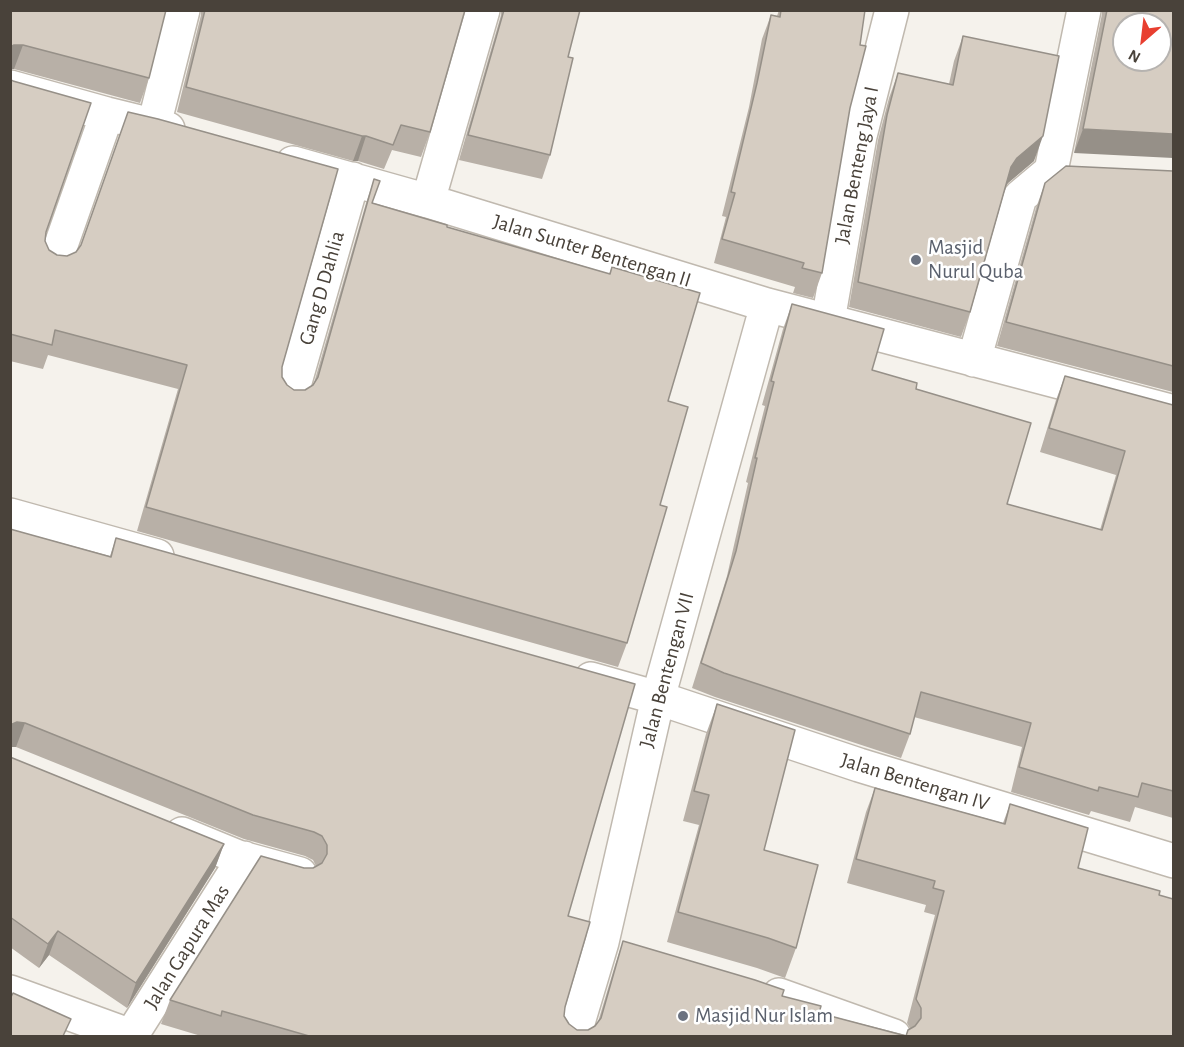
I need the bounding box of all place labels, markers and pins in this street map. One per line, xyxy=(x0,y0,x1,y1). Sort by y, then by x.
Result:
place label: Masjid Nurul Quba xyxy=(928,235,1023,285)
marker: Masjid Nurul Quba xyxy=(909,253,923,267)
place label: Masjid Nur Islam xyxy=(695,1003,833,1029)
marker: Masjid Nur Islam xyxy=(676,1009,690,1023)

